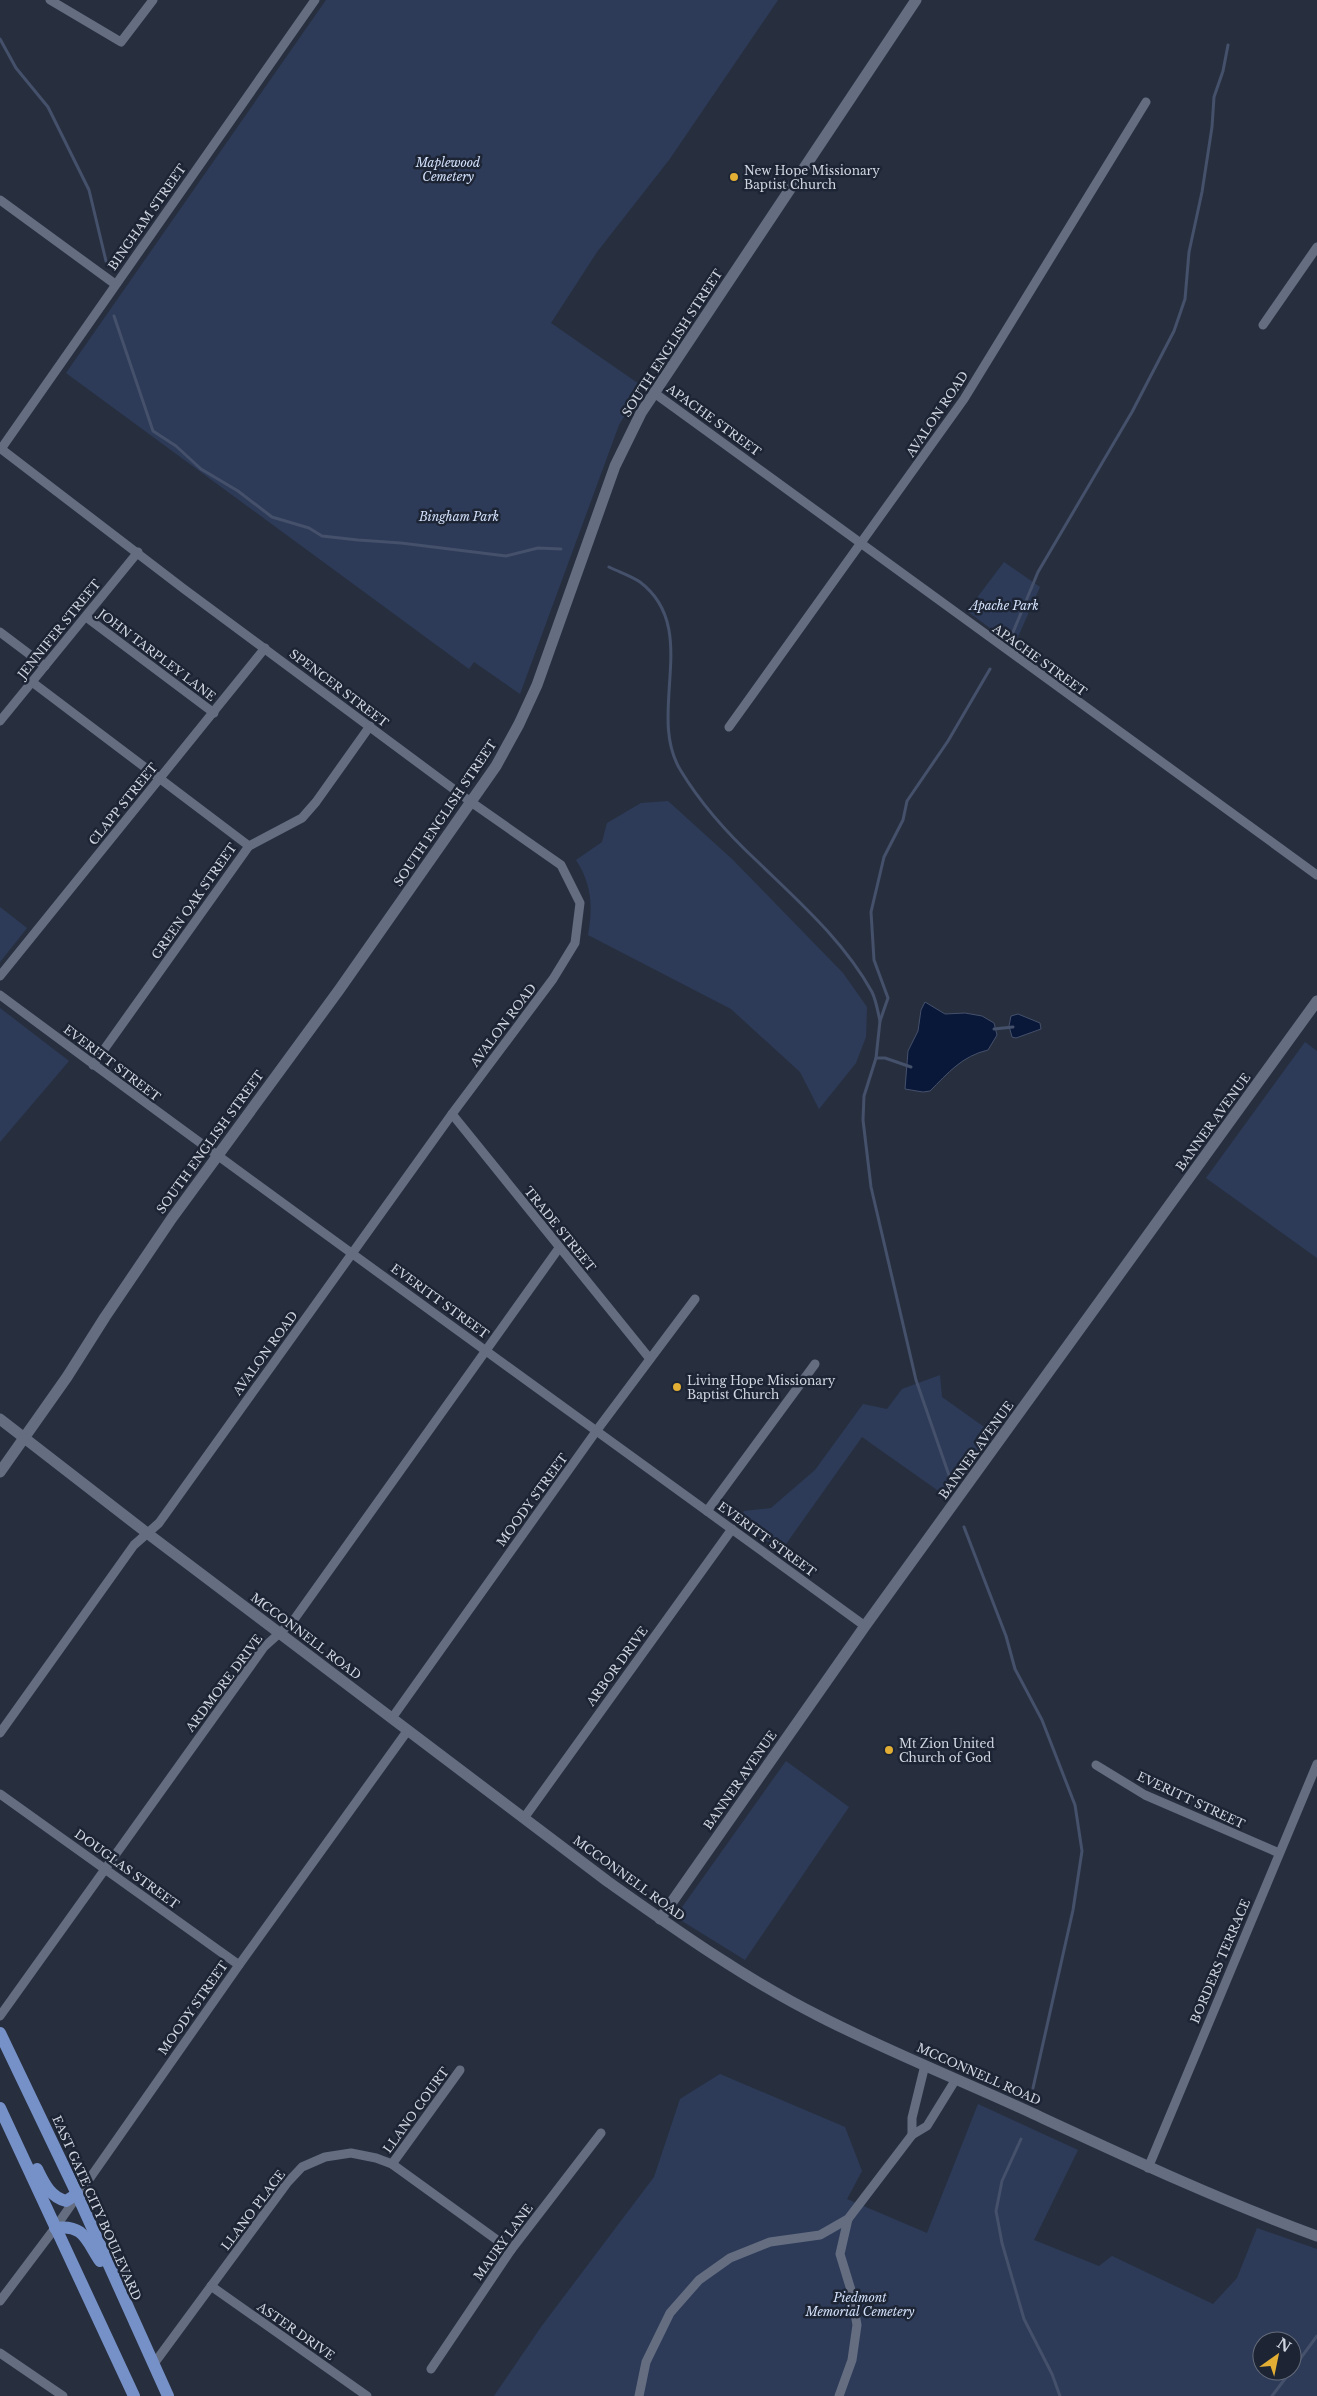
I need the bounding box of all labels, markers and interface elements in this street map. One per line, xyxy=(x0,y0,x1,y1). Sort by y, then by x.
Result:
park label: Maplewood Cemetery xyxy=(415,155,481,184)
street label: BINGHAM STREET xyxy=(105,161,189,273)
place label: New Hope Missionary Baptist Church xyxy=(744,163,880,192)
marker: New Hope Missionary Baptist Church xyxy=(728,171,740,183)
street label: SOUTH ENGLISH STREET xyxy=(619,266,726,420)
street label: AVALON ROAD xyxy=(902,368,971,461)
street label: APACHE STREET xyxy=(663,380,764,459)
park label: Bingham Park xyxy=(418,509,499,524)
street label: JENNIFER STREET xyxy=(13,576,104,683)
park label: Apache Park xyxy=(967,598,1039,613)
street label: JOHN TARPLEY LANE xyxy=(94,605,219,704)
street label: APACHE STREET xyxy=(989,620,1090,699)
street label: SPENCER STREET xyxy=(287,646,392,730)
street label: SOUTH ENGLISH STREET xyxy=(390,737,500,889)
street label: CLAPP STREET xyxy=(85,760,161,848)
street label: GREEN OAK STREET xyxy=(148,840,240,962)
street label: AVALON ROAD xyxy=(466,980,539,1070)
street label: EVERITT STREET xyxy=(61,1022,164,1105)
street label: SOUTH ENGLISH STREET xyxy=(153,1067,267,1216)
street label: BANNER AVENUE xyxy=(1173,1070,1254,1174)
street label: TRADE STREET xyxy=(521,1184,599,1275)
street label: EVERITT STREET xyxy=(388,1260,492,1342)
street label: AVALON ROAD xyxy=(229,1308,301,1399)
place label: Living Hope Missionary Baptist Church xyxy=(687,1373,836,1402)
marker: Living Hope Missionary Baptist Church xyxy=(671,1381,683,1393)
street label: BANNER AVENUE xyxy=(936,1398,1017,1502)
street label: MOODY STREET xyxy=(493,1450,571,1549)
street label: EVERITT STREET xyxy=(715,1498,819,1580)
street label: MCCONNELL ROAD xyxy=(248,1590,364,1682)
street label: ARBOR DRIVE xyxy=(583,1623,651,1710)
street label: ARDMORE DRIVE xyxy=(182,1631,266,1735)
street label: BANNER AVENUE xyxy=(700,1728,780,1832)
place label: Mt Zion United Church of God xyxy=(899,1736,995,1765)
marker: Mt Zion United Church of God xyxy=(883,1744,895,1756)
street label: EVERITT STREET xyxy=(1135,1768,1248,1832)
street label: DOUGLAS STREET xyxy=(72,1826,182,1912)
street label: MCCONNELL ROAD xyxy=(570,1832,688,1924)
street label: BORDERS TERRACE xyxy=(1187,1896,1253,2026)
street label: MOODY STREET xyxy=(155,1958,231,2058)
street label: MCCONNELL ROAD xyxy=(915,2040,1043,2108)
street label: LLANO COURT xyxy=(380,2064,452,2156)
street label: EAST GATE CITY BOULEVARD xyxy=(49,2113,145,2303)
street label: LLANO PLACE xyxy=(218,2167,288,2253)
street label: MAURY LANE xyxy=(470,2201,536,2283)
park label: Piedmont Memorial Cemetery xyxy=(805,2290,915,2319)
street label: ASTER DRIVE xyxy=(254,2298,338,2363)
north arrow xyxy=(1252,2331,1302,2381)
text: N xyxy=(1274,2334,1295,2356)

